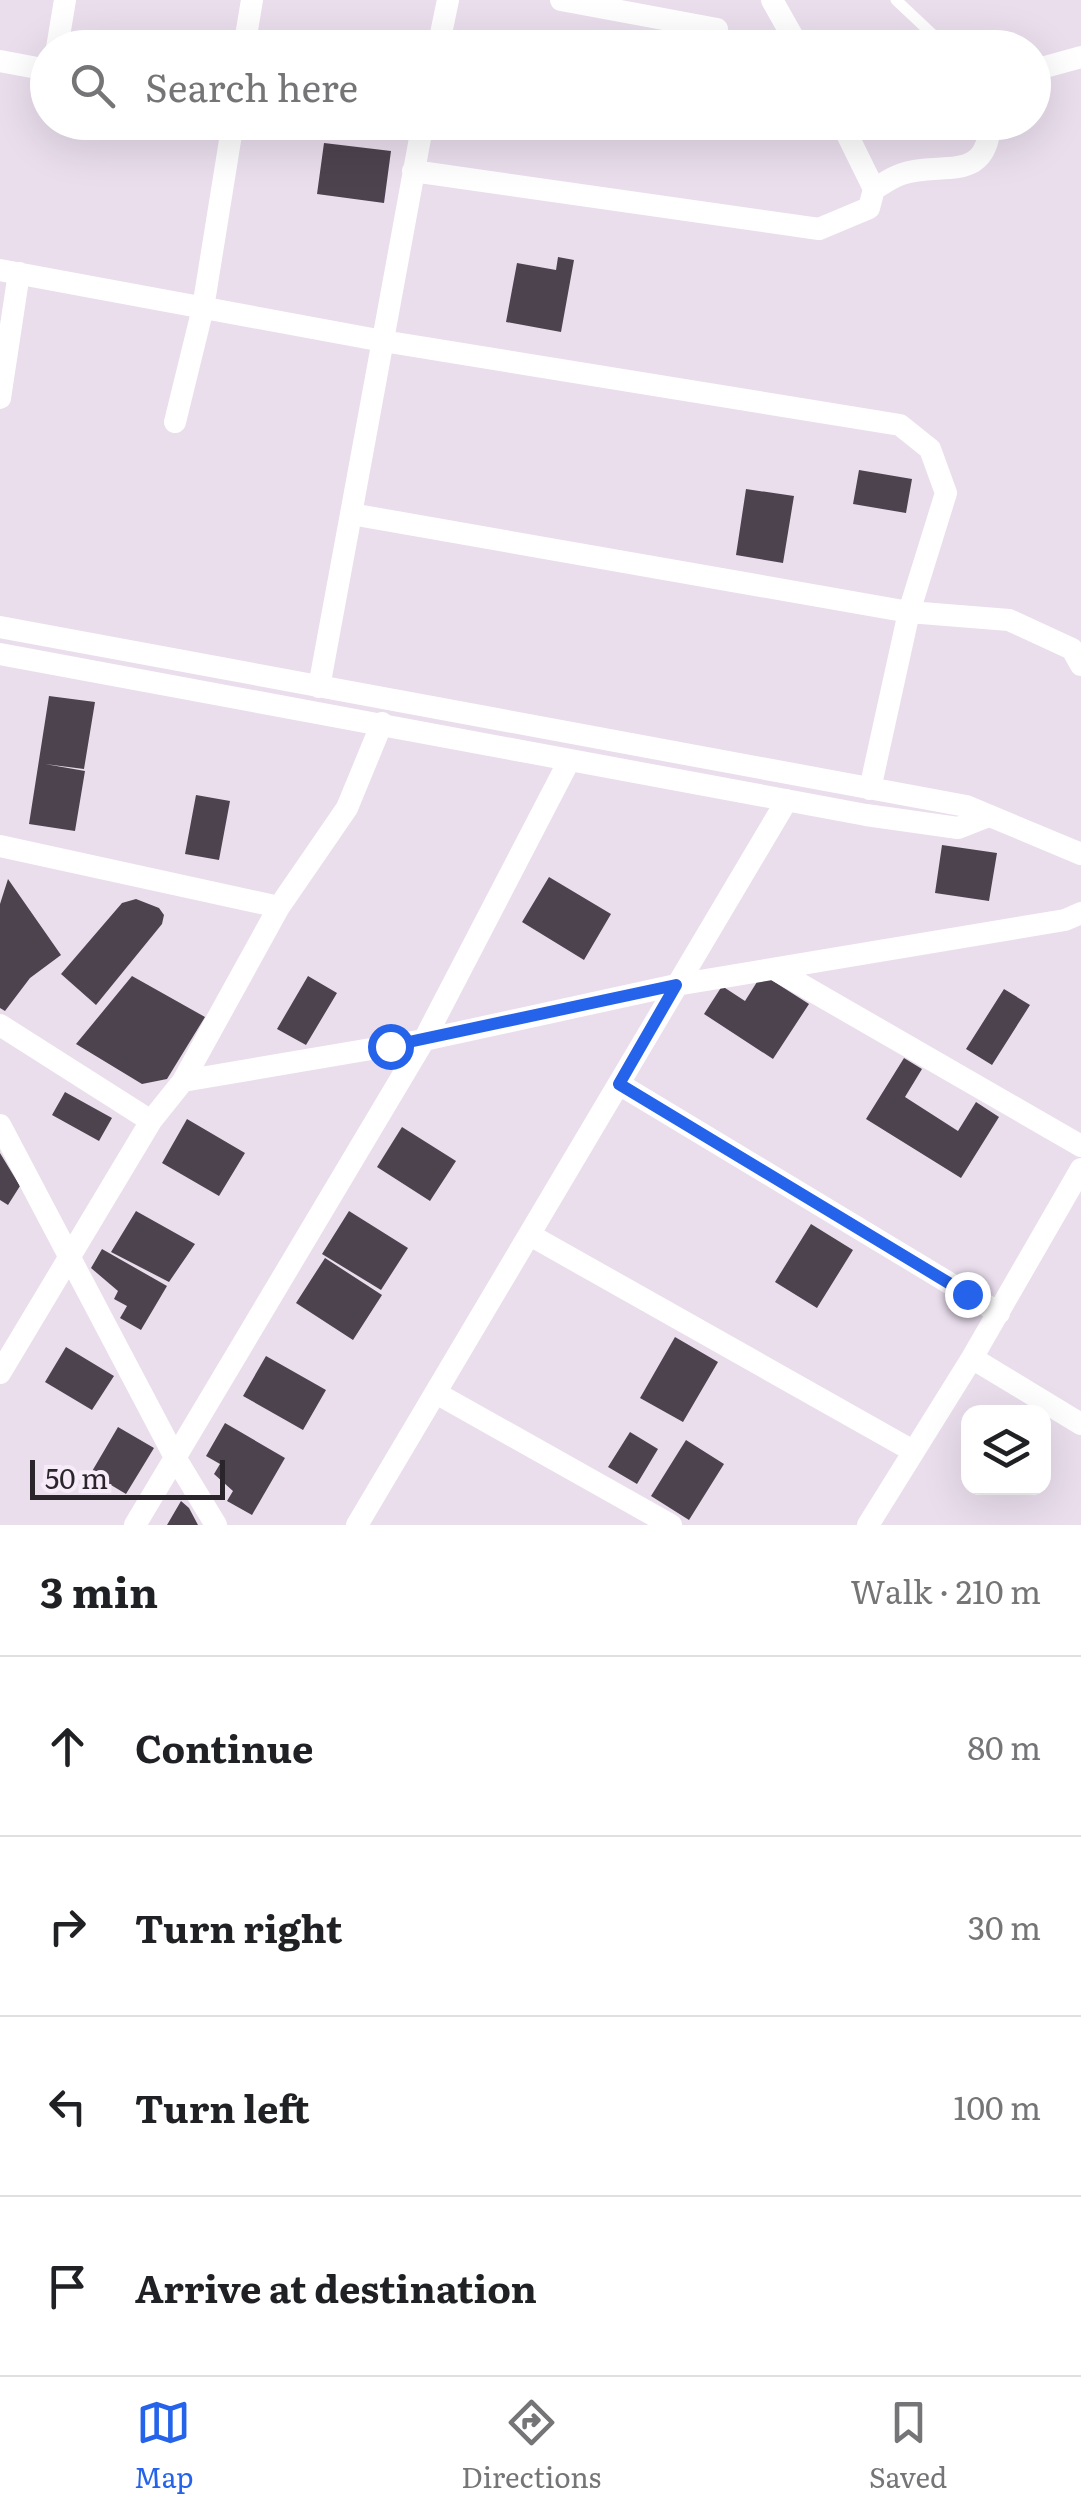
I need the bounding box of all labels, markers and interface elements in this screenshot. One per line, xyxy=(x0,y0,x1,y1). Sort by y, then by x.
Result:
search box xyxy=(30,30,1051,140)
text: Search here xyxy=(145,57,358,114)
icon: search xyxy=(65,58,120,113)
route start xyxy=(368,1024,414,1070)
route end xyxy=(945,1272,991,1318)
map controls xyxy=(961,1405,1051,1495)
button: layers xyxy=(961,1405,1051,1495)
scale bar xyxy=(30,1455,225,1500)
text: 50 m xyxy=(45,1456,108,1498)
text: 3 min xyxy=(40,1559,158,1621)
text: Walk · 210 m xyxy=(850,1566,1041,1614)
text: Continue xyxy=(135,1718,313,1775)
icon: ahead xyxy=(40,1719,95,1774)
text: 80 m xyxy=(967,1722,1041,1770)
text: Turn right xyxy=(135,1898,342,1955)
icon: right xyxy=(40,1899,95,1954)
text: 30 m xyxy=(968,1902,1041,1950)
text: Turn left xyxy=(135,2078,310,2135)
icon: left xyxy=(40,2079,95,2134)
text: 100 m xyxy=(954,2082,1041,2130)
text: Arrive at destination xyxy=(135,2258,537,2315)
icon: arrive xyxy=(40,2259,95,2314)
tab: Map xyxy=(134,2395,194,2497)
tab: Directions xyxy=(461,2395,601,2497)
tab: Saved xyxy=(869,2395,947,2497)

